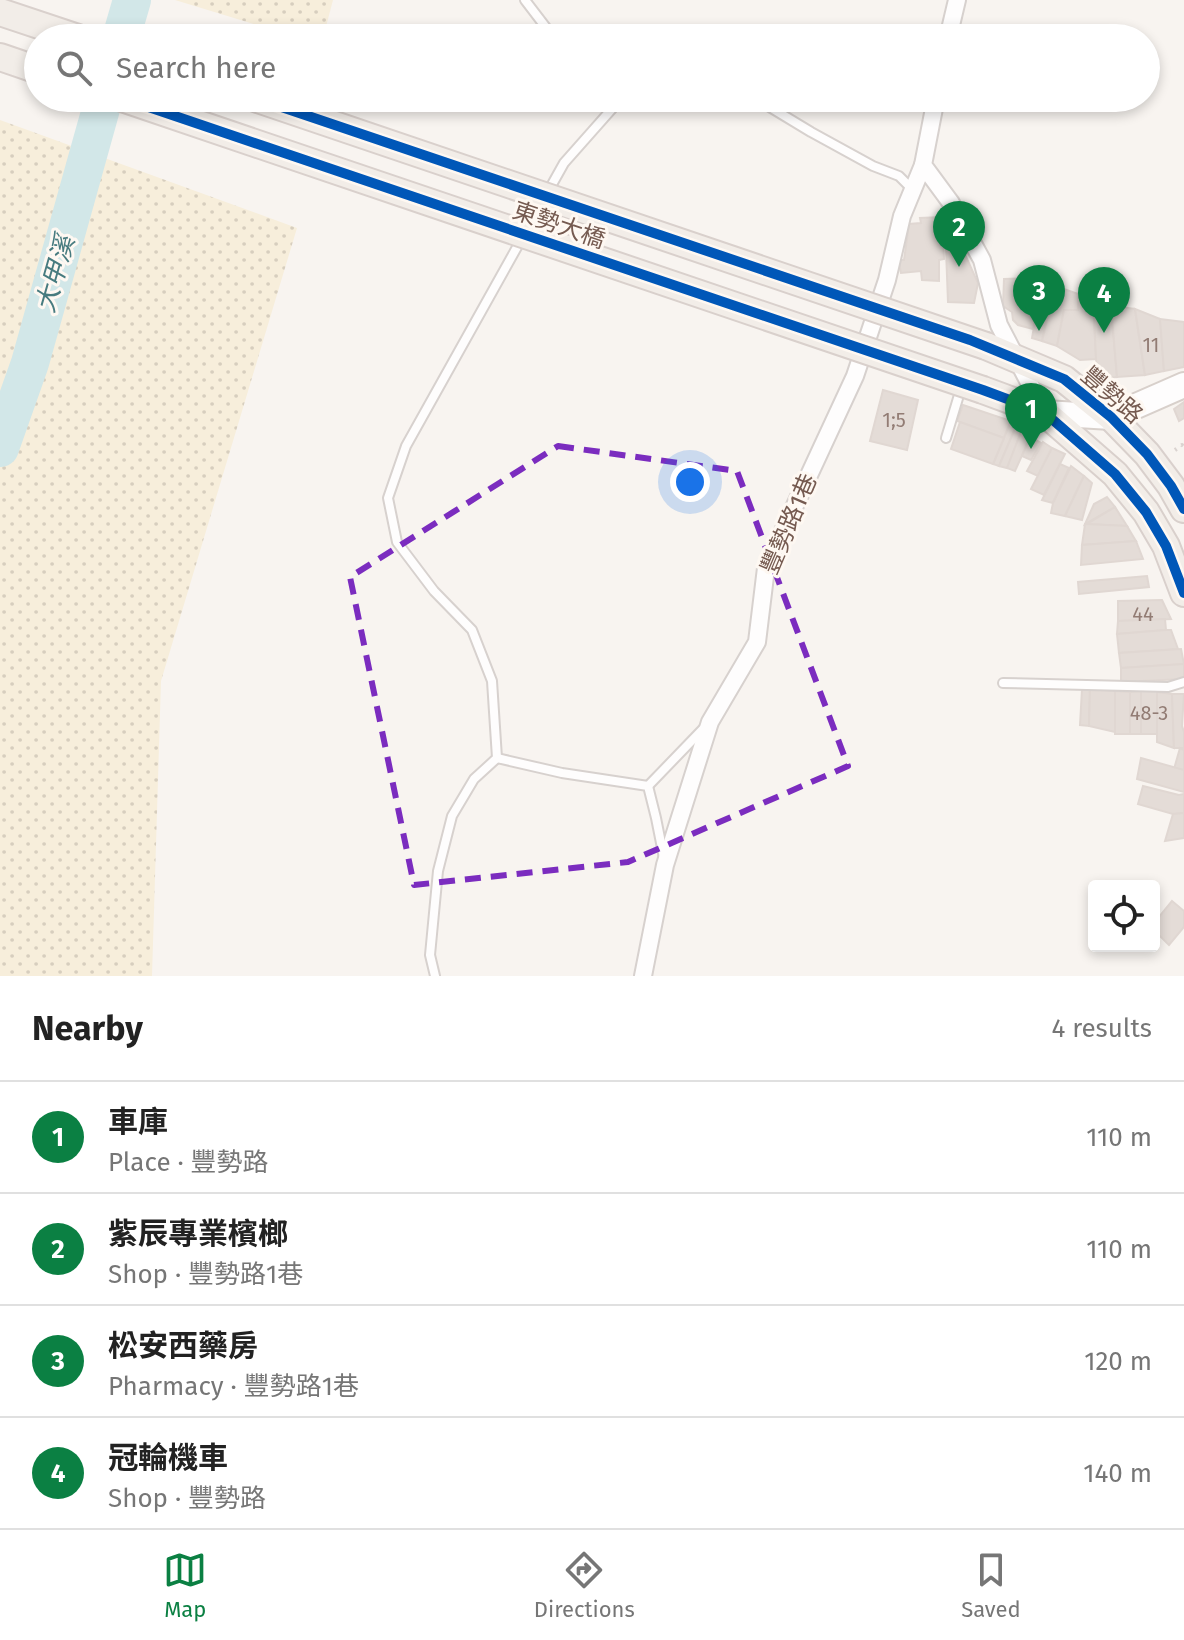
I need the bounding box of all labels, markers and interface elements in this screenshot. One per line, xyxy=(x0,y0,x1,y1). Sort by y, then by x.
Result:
search box xyxy=(24,24,1160,112)
icon: search xyxy=(52,46,96,90)
text: Search here xyxy=(116,50,276,86)
street label: 東勢大橋 xyxy=(509,196,609,254)
pin: 2 xyxy=(933,201,985,267)
water label: 大甲溪 xyxy=(30,229,82,316)
pin: 3 xyxy=(1013,265,1065,331)
pin: 4 xyxy=(1078,267,1130,333)
house number: 11 xyxy=(1142,333,1160,357)
street label: 豐勢路 xyxy=(1076,361,1148,429)
pin: 1 xyxy=(1005,383,1057,449)
house number: 1;5 xyxy=(882,408,906,432)
your location xyxy=(670,462,710,502)
street label: 豐勢路1巷 xyxy=(755,470,823,578)
house number: 44 xyxy=(1132,602,1154,626)
house number: 48-3 xyxy=(1130,701,1168,725)
map controls xyxy=(1088,880,1160,952)
button: locate xyxy=(1088,880,1160,952)
text: Nearby xyxy=(32,1008,143,1049)
text: 4 results xyxy=(1051,1013,1152,1044)
text: 車庫 xyxy=(108,1104,168,1140)
text: 1 xyxy=(52,1122,64,1153)
text: 110 m xyxy=(1086,1122,1152,1153)
text: Place · 豐勢路 xyxy=(108,1147,269,1178)
text: 紫辰專業檳榔 xyxy=(108,1216,288,1252)
text: 2 xyxy=(51,1234,65,1265)
text: 110 m xyxy=(1086,1234,1152,1265)
text: Shop · 豐勢路1巷 xyxy=(108,1259,303,1290)
text: 松安西藥房 xyxy=(108,1328,258,1364)
text: 3 xyxy=(51,1346,65,1377)
text: 120 m xyxy=(1084,1346,1152,1377)
text: Pharmacy · 豐勢路1巷 xyxy=(108,1371,359,1402)
text: 冠輪機車 xyxy=(108,1440,228,1476)
text: 4 xyxy=(51,1458,65,1489)
text: 140 m xyxy=(1083,1458,1152,1489)
text: Shop · 豐勢路 xyxy=(108,1483,266,1514)
tab: Map xyxy=(163,1548,207,1623)
tab: Directions xyxy=(534,1548,635,1623)
tab: Saved xyxy=(961,1548,1021,1623)

